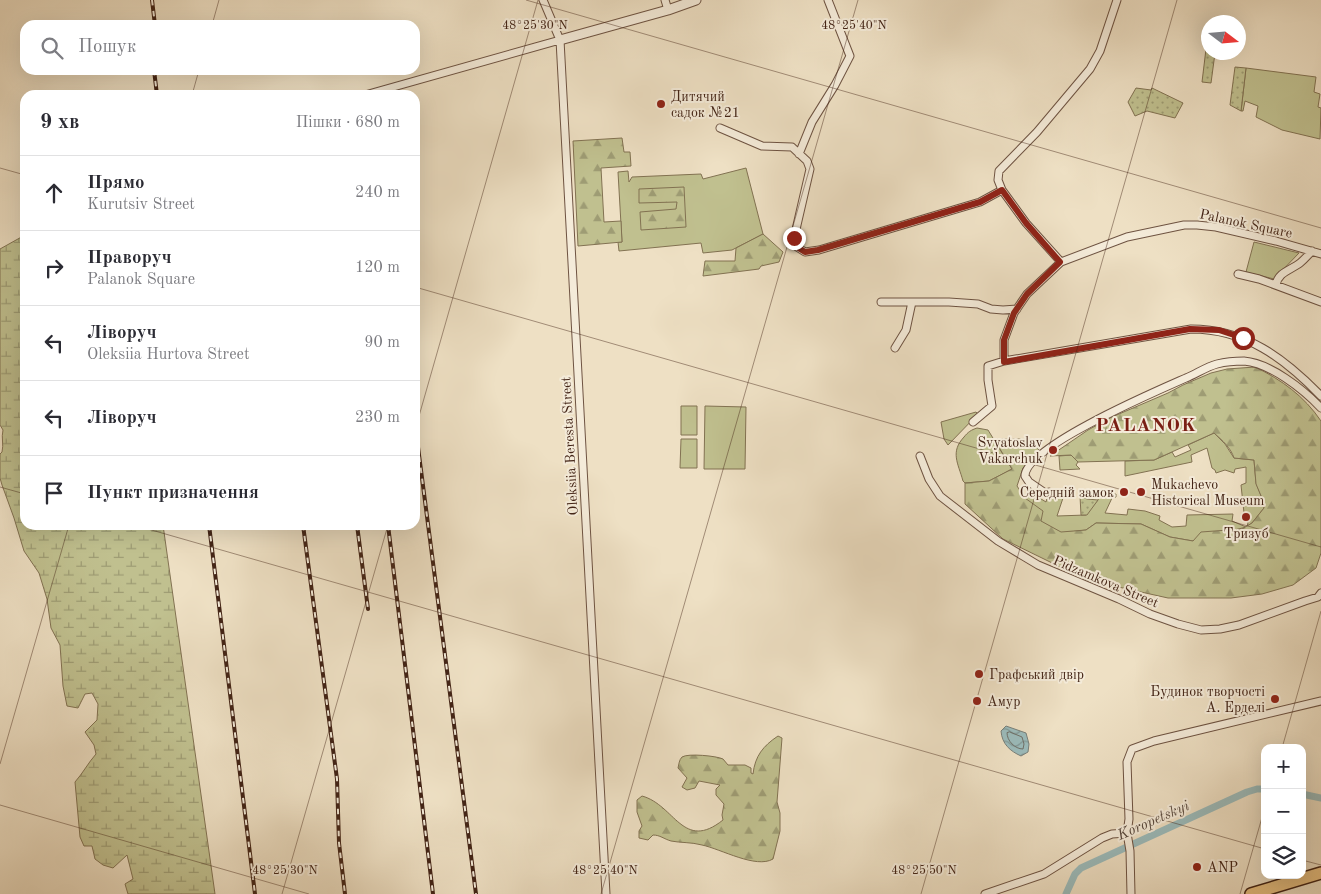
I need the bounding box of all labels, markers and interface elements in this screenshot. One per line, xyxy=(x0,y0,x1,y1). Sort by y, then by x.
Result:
north arrow xyxy=(1201,15,1246,60)
text: 48°25'30"N xyxy=(502,19,568,32)
text: 48°25'40"N xyxy=(821,19,887,32)
search box xyxy=(20,20,420,75)
icon: search xyxy=(38,34,66,62)
text: Пошук xyxy=(78,38,136,57)
place label: Дитячий садок №21 xyxy=(671,90,740,120)
marker: Дитячий садок №21 xyxy=(655,98,667,110)
text: 9 хв xyxy=(40,112,79,133)
text: Пішки · 680 m xyxy=(296,115,400,131)
text: Прямо xyxy=(87,174,145,193)
icon: ahead xyxy=(40,179,68,207)
text: 240 m xyxy=(355,185,400,201)
text: Kurutsiv Street xyxy=(87,197,195,213)
street label: Palanok Square xyxy=(1198,207,1293,241)
route end xyxy=(783,227,806,250)
text: Праворуч xyxy=(87,249,172,268)
icon: right xyxy=(40,254,68,282)
text: 120 m xyxy=(355,260,400,276)
text: Palanok Square xyxy=(87,272,195,288)
text: Ліворуч xyxy=(87,324,157,343)
route start xyxy=(1232,327,1255,350)
icon: left xyxy=(40,329,68,357)
text: 90 m xyxy=(364,335,400,351)
text: Oleksiia Hurtova Street xyxy=(87,347,250,363)
street label: Oleksiia Beresta Street xyxy=(559,376,581,516)
icon: left xyxy=(40,404,68,432)
text: Ліворуч xyxy=(87,409,157,428)
text: 230 m xyxy=(355,410,400,426)
district label: PALANOK xyxy=(1095,417,1197,436)
place label: Svyatoslav Vakarchuk xyxy=(977,436,1044,466)
marker: Svyatoslav Vakarchuk xyxy=(1047,444,1059,456)
place label: Mukachevo Historical Museum xyxy=(1151,478,1264,508)
icon: arrive xyxy=(40,479,68,507)
text: Пункт призначення xyxy=(87,484,259,503)
place label: Середній замок xyxy=(1020,486,1114,500)
marker: Середній замок xyxy=(1118,486,1130,498)
marker: Mukachevo Historical Museum xyxy=(1135,486,1147,498)
marker: Тризуб xyxy=(1240,511,1252,523)
place label: Тризуб xyxy=(1223,527,1269,541)
street label: Pidzamkova Street xyxy=(1051,553,1161,611)
marker: Графський двір xyxy=(973,668,985,680)
place label: Графський двір xyxy=(989,668,1084,683)
place label: Будинок творчості А. Ерделі xyxy=(1150,685,1265,715)
marker: Будинок творчості А. Ерделі xyxy=(1269,693,1281,705)
marker: Амур xyxy=(971,695,983,707)
place label: Амур xyxy=(987,695,1020,709)
map controls xyxy=(1261,744,1306,879)
button: + xyxy=(1261,744,1306,789)
button: − xyxy=(1261,789,1306,834)
water label: Koropetskyi xyxy=(1114,799,1192,844)
button: layers xyxy=(1261,834,1306,879)
marker: ANP xyxy=(1191,861,1203,873)
place label: ANP xyxy=(1207,861,1238,875)
text: 48°25'30"N xyxy=(252,864,318,877)
text: 48°25'40"N xyxy=(572,864,638,877)
text: 48°25'50"N xyxy=(891,864,957,877)

